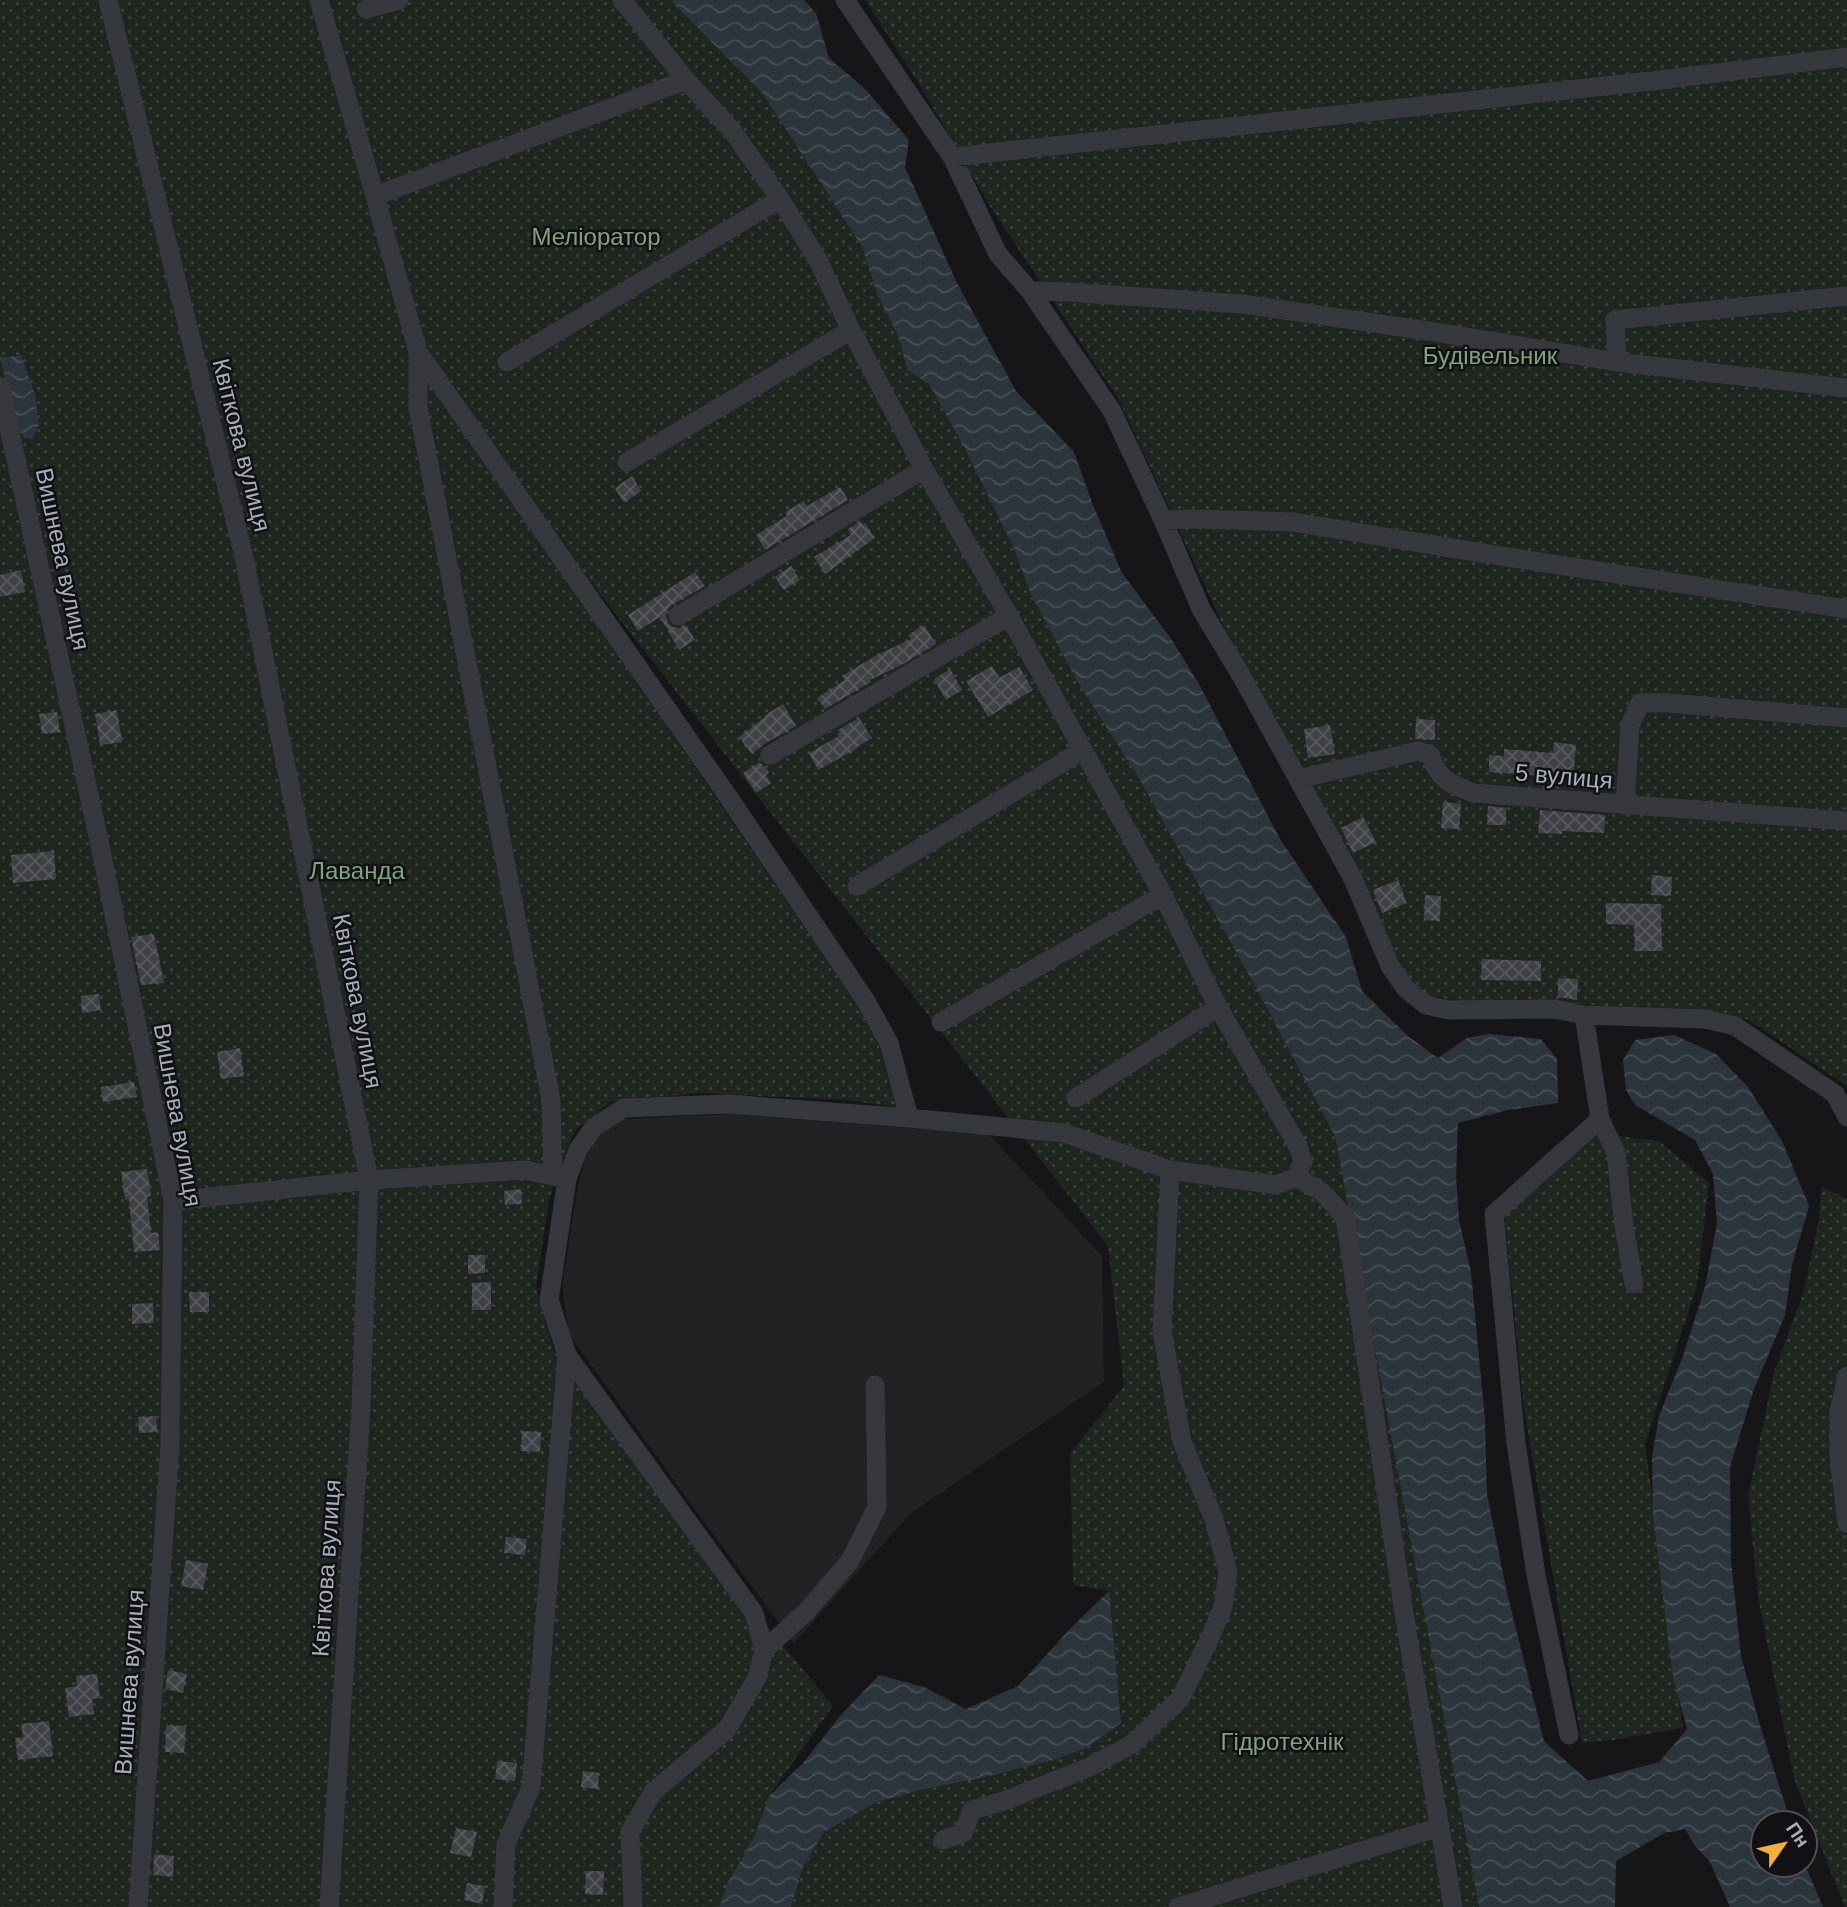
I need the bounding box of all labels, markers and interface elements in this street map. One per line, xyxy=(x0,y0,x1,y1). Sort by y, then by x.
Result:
park label: Меліоратор xyxy=(531,223,661,250)
park label: Будівельник xyxy=(1423,342,1558,369)
street label: Квіткова вулиця xyxy=(207,356,277,534)
street label: Вишнева вулиця xyxy=(30,465,96,653)
street label: 5 вулиця xyxy=(1514,758,1614,794)
park label: Лаванда xyxy=(309,857,405,884)
street label: Квіткова вулиця xyxy=(328,911,388,1091)
street label: Вишнева вулиця xyxy=(149,1021,207,1209)
street label: Квіткова вулиця xyxy=(306,1479,346,1657)
street label: Вишнева вулиця xyxy=(109,1588,149,1776)
park label: Гідротехнік xyxy=(1220,1728,1344,1755)
north arrow xyxy=(1749,1809,1819,1879)
text: Пн xyxy=(1782,1818,1813,1851)

